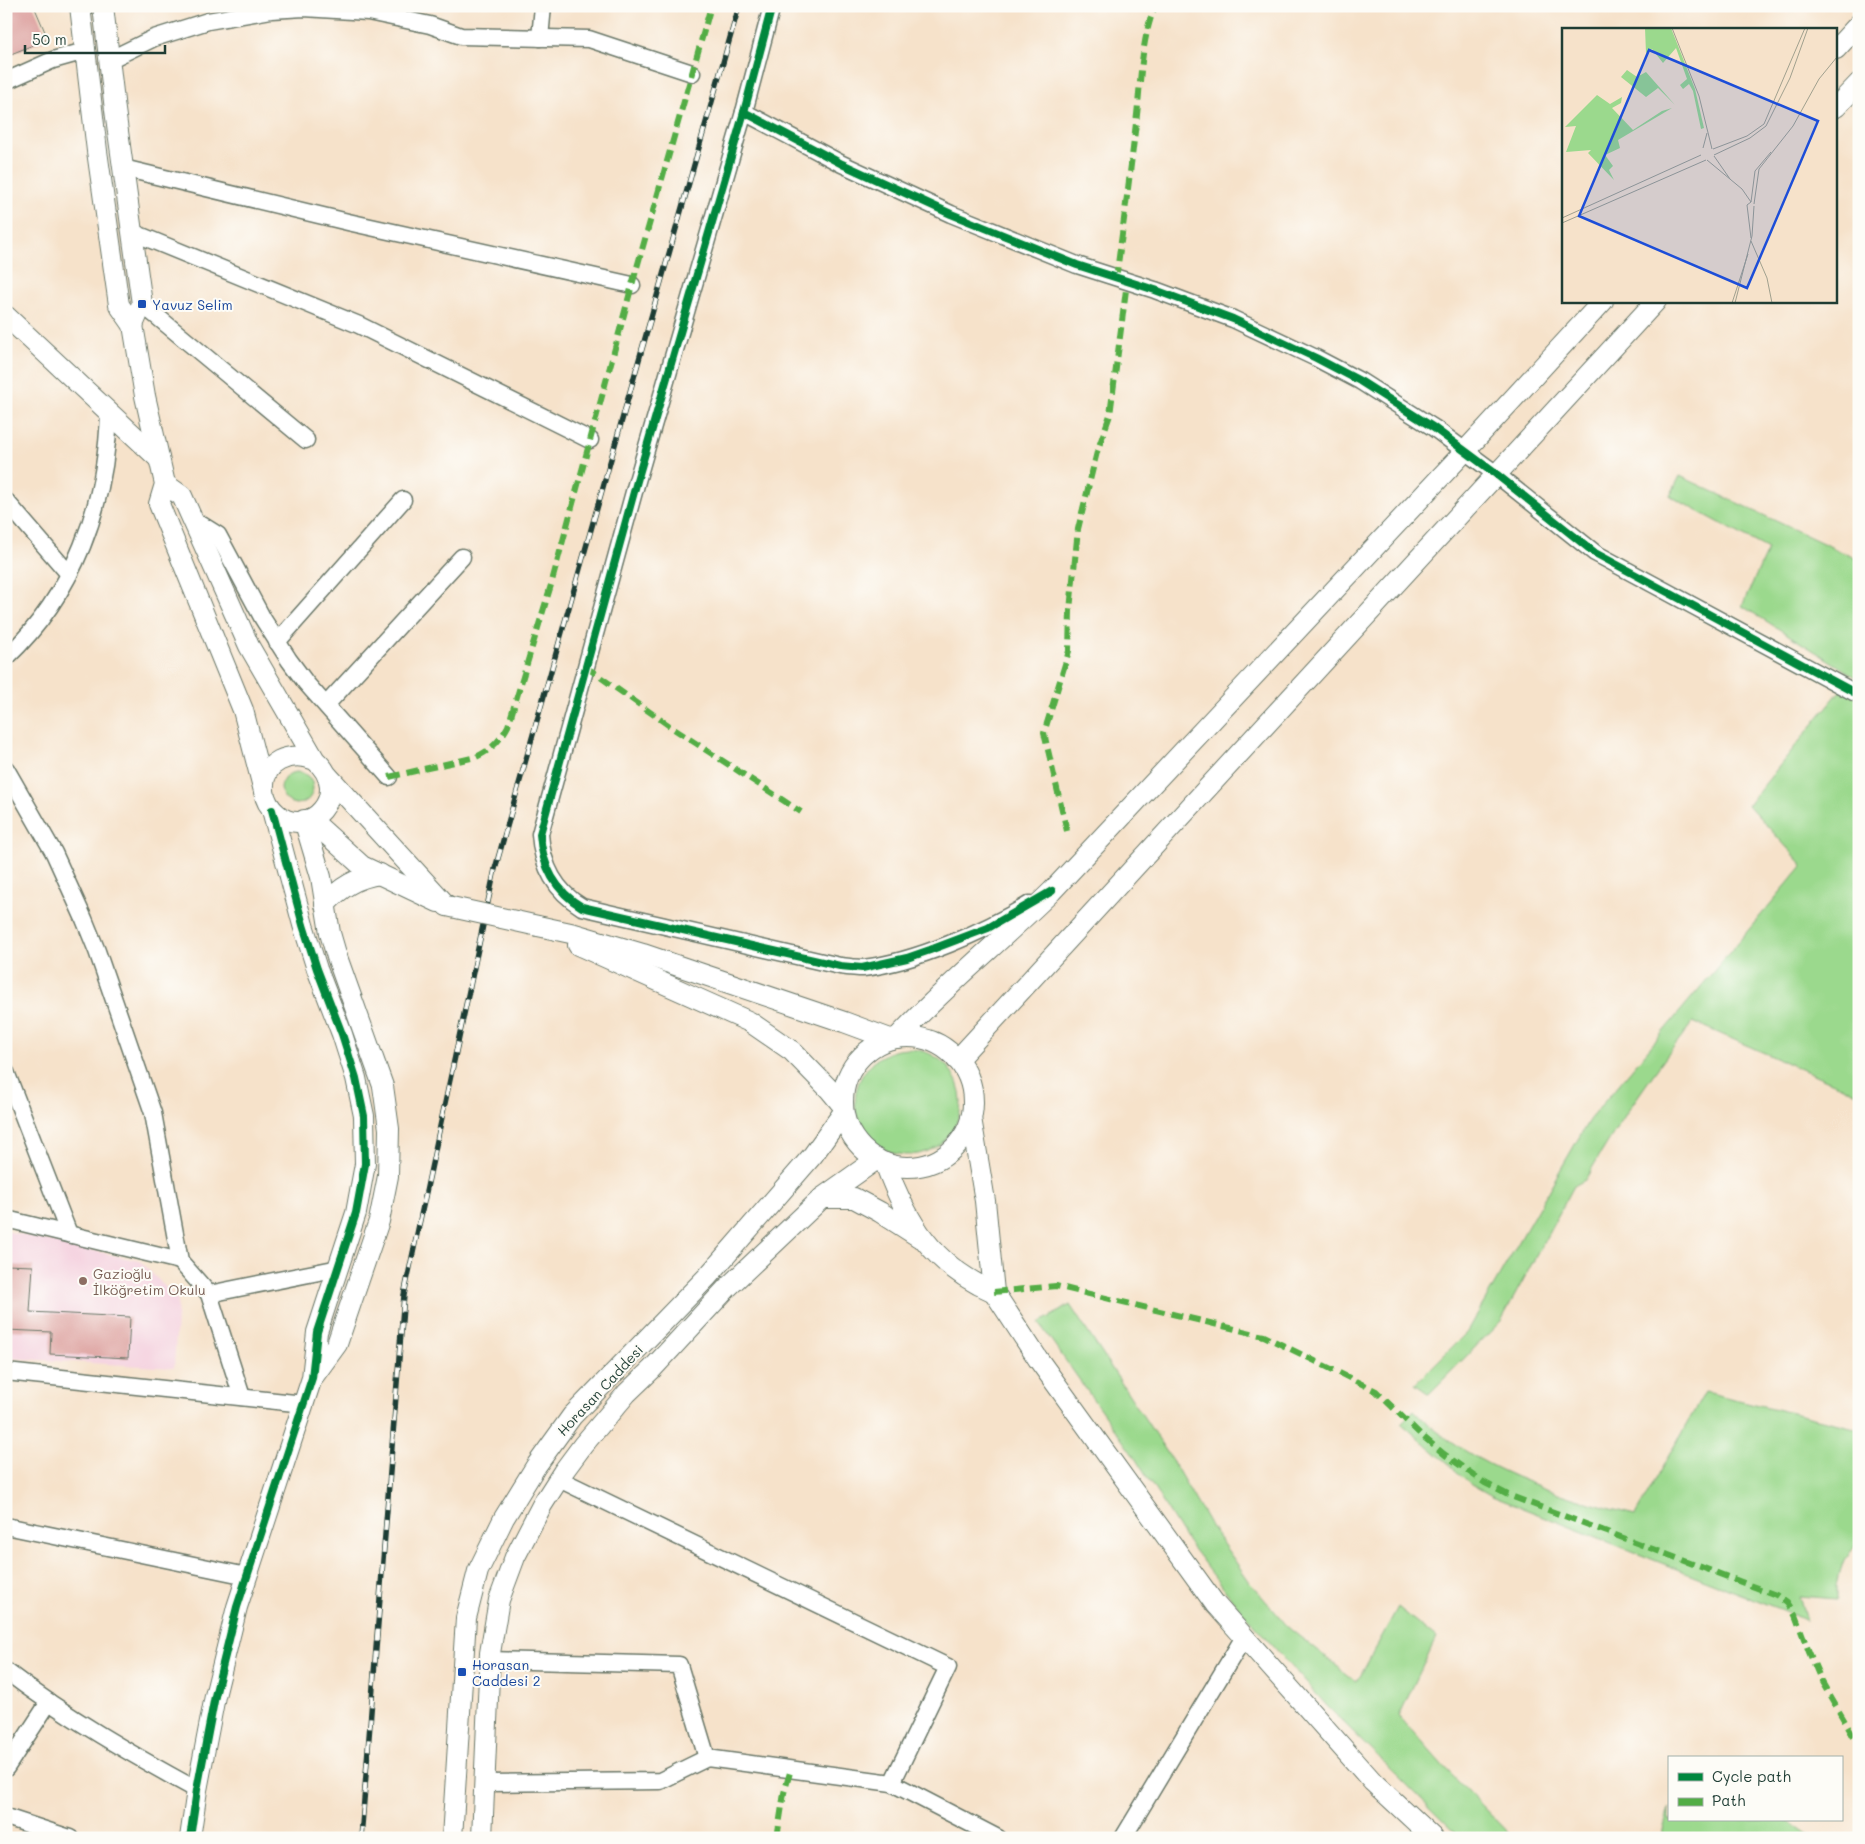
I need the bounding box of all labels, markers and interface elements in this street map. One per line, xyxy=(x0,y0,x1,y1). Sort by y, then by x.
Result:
scale bar xyxy=(25,22,165,54)
inset map xyxy=(1562,28,1838,302)
text: 50 m xyxy=(32,29,67,49)
place label: Yavuz Selim xyxy=(152,295,233,314)
marker: Yavuz Selim xyxy=(136,298,148,310)
place label: Gazioğlu İlköğretim Okulu xyxy=(93,1264,206,1299)
marker: Gazioğlu İlköğretim Okulu xyxy=(77,1275,89,1287)
street label: Horasan Caddesi xyxy=(553,1340,647,1440)
place label: Horasan Caddesi 2 xyxy=(472,1655,541,1690)
marker: Horasan Caddesi 2 xyxy=(456,1666,468,1678)
legend xyxy=(1668,1756,1842,1822)
text: Cycle path xyxy=(1712,1766,1791,1786)
text: Path xyxy=(1712,1790,1746,1810)

